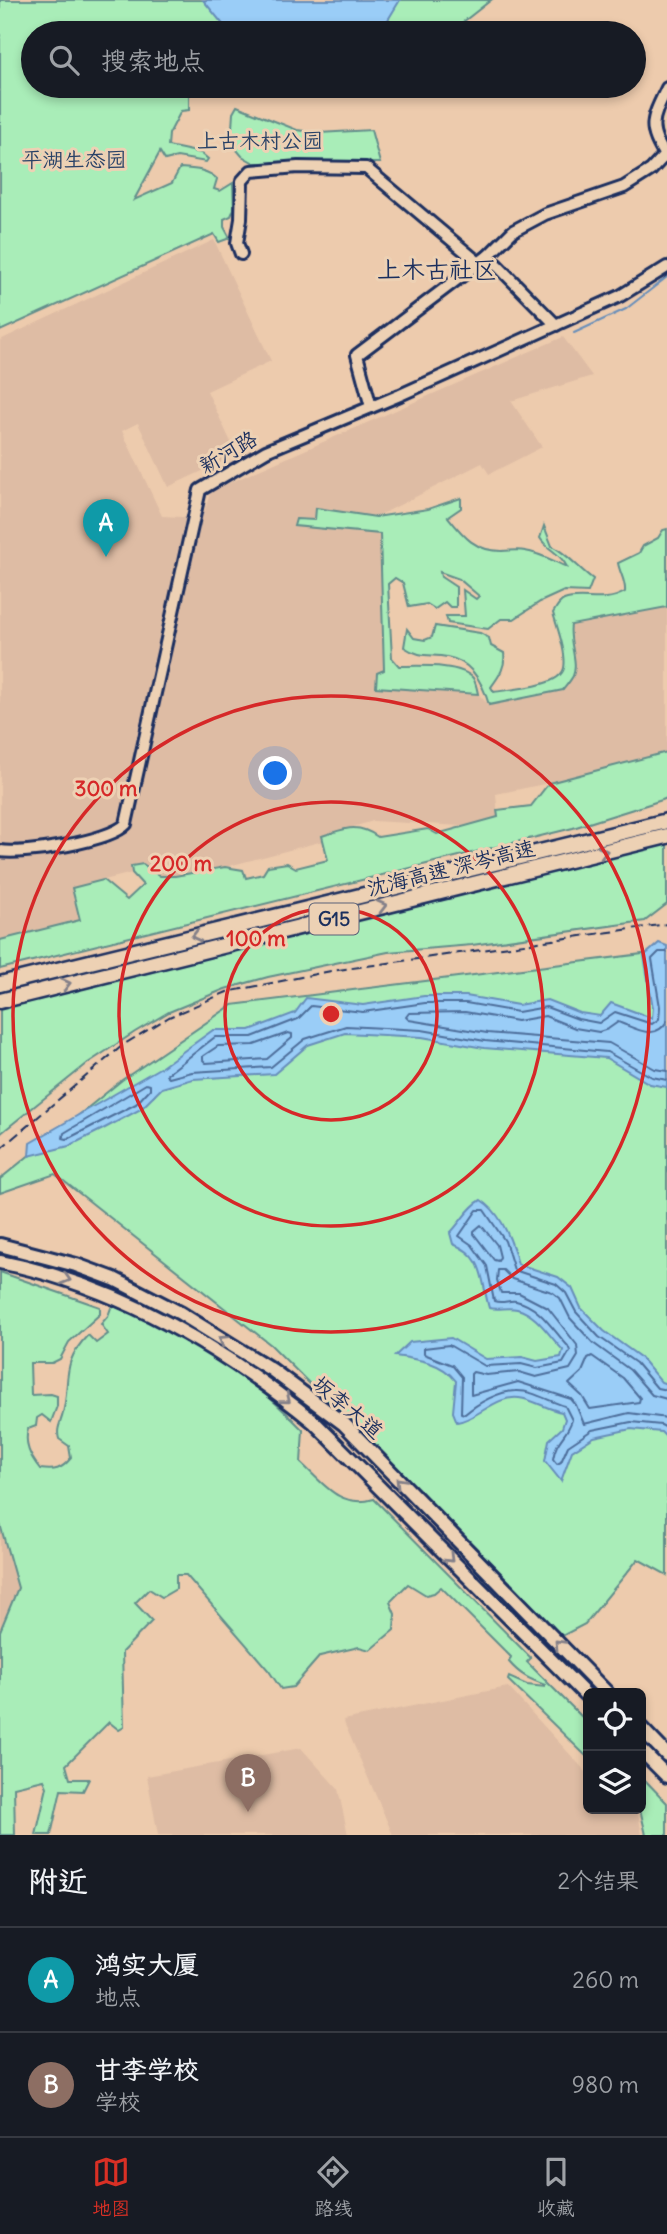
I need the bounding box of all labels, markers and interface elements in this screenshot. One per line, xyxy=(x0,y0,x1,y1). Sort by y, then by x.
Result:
search box xyxy=(21,21,646,98)
icon: search xyxy=(45,41,83,79)
text: 搜索地点 xyxy=(101,44,205,77)
park label: 上古木村公园 xyxy=(197,127,323,154)
park label: 平湖生态园 xyxy=(22,146,127,173)
district label: 上木古社区 xyxy=(377,254,497,284)
street label: 新河路 xyxy=(194,425,262,479)
pin: A xyxy=(83,499,129,557)
your location xyxy=(258,756,292,790)
text: 300 m xyxy=(75,775,138,802)
street label: 沈海高速 深岑高速 xyxy=(364,834,538,902)
one-way arrow xyxy=(597,846,609,860)
text: 200 m xyxy=(150,850,213,877)
one-way arrow xyxy=(376,900,388,915)
road number: G15 xyxy=(310,903,358,934)
text: 100 m xyxy=(226,925,286,952)
one-way arrow xyxy=(190,928,202,942)
one-way arrow xyxy=(60,978,72,993)
centre of rings xyxy=(319,1002,343,1026)
one-way arrow xyxy=(59,1271,72,1285)
one-way arrow xyxy=(218,1336,231,1349)
street label: 坂李大道 xyxy=(307,1370,389,1444)
one-way arrow xyxy=(279,1391,291,1404)
one-way arrow xyxy=(396,1477,409,1490)
one-way arrow xyxy=(441,1549,454,1562)
one-way arrow xyxy=(555,1640,568,1653)
map controls xyxy=(583,1688,646,1814)
button: locate xyxy=(583,1688,646,1751)
button: layers xyxy=(583,1751,646,1814)
pin: B xyxy=(225,1754,271,1812)
text: 附近 xyxy=(28,1862,88,1900)
text: 2个结果 xyxy=(557,1866,639,1895)
text: 鸿实大厦 xyxy=(95,1948,199,1981)
text: A xyxy=(44,1965,58,1994)
text: 260 m xyxy=(572,1965,639,1994)
text: 地点 xyxy=(95,1982,141,2011)
text: 甘李学校 xyxy=(95,2053,199,2086)
text: B xyxy=(43,2070,59,2099)
text: 980 m xyxy=(572,2070,639,2099)
text: 学校 xyxy=(95,2087,141,2116)
tab: 地图 xyxy=(92,2153,130,2220)
tab: 路线 xyxy=(314,2153,353,2220)
tab: 收藏 xyxy=(537,2153,575,2220)

